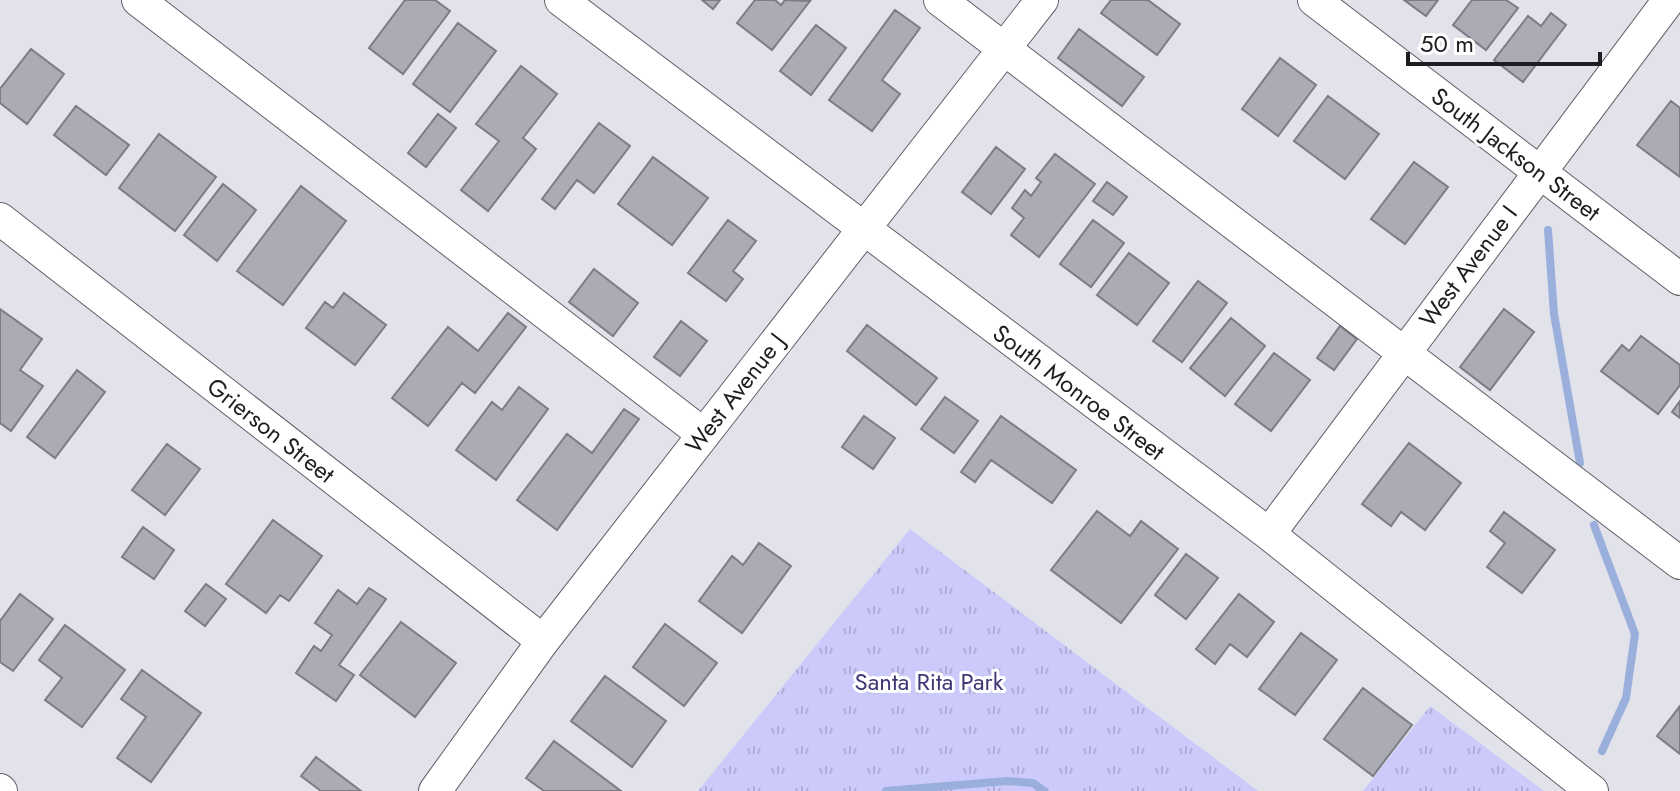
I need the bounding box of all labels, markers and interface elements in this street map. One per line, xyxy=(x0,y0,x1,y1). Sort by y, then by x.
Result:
scale bar xyxy=(1408,16,1600,66)
text: 50 m xyxy=(1420,26,1474,61)
street label: South Jackson Street xyxy=(1424,79,1608,229)
street label: West Avenue I xyxy=(1410,198,1526,334)
street label: South Monroe Street xyxy=(986,316,1173,469)
street label: West Avenue J xyxy=(677,325,793,461)
street label: Grierson Street xyxy=(200,369,342,491)
park label: Santa Rita Park xyxy=(855,664,1004,699)

